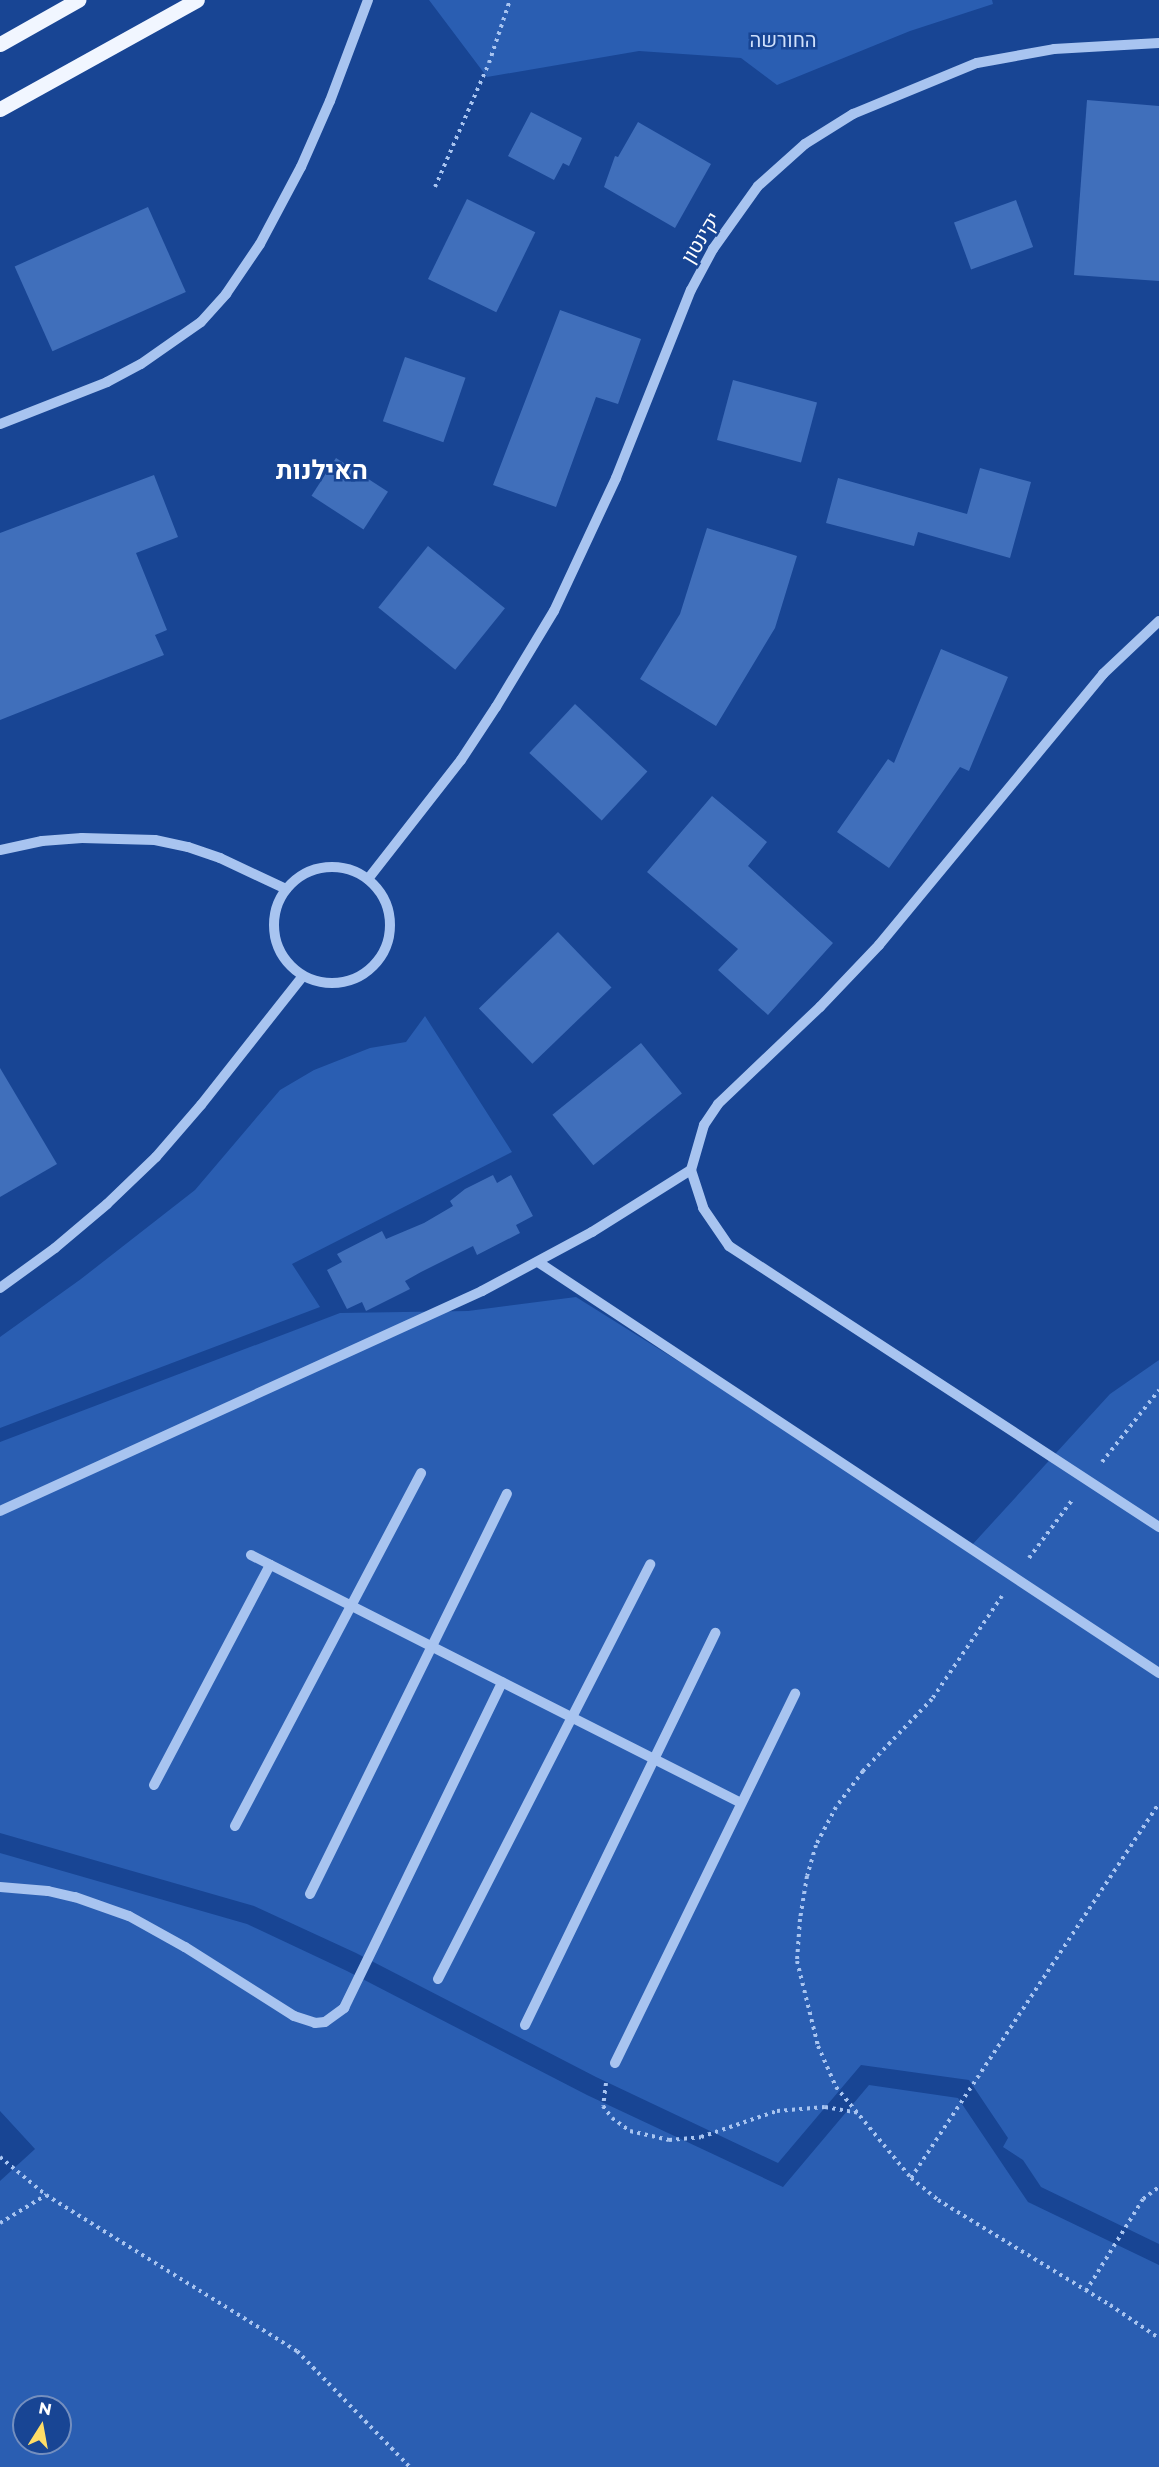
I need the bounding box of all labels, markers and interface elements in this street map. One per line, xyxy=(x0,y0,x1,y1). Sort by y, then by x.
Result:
park label: החורשה xyxy=(749,28,817,52)
street label: יקינטון xyxy=(676,208,726,268)
district label: האילנות xyxy=(276,455,368,487)
north arrow xyxy=(12,2395,72,2455)
text: N xyxy=(37,2398,53,2419)

